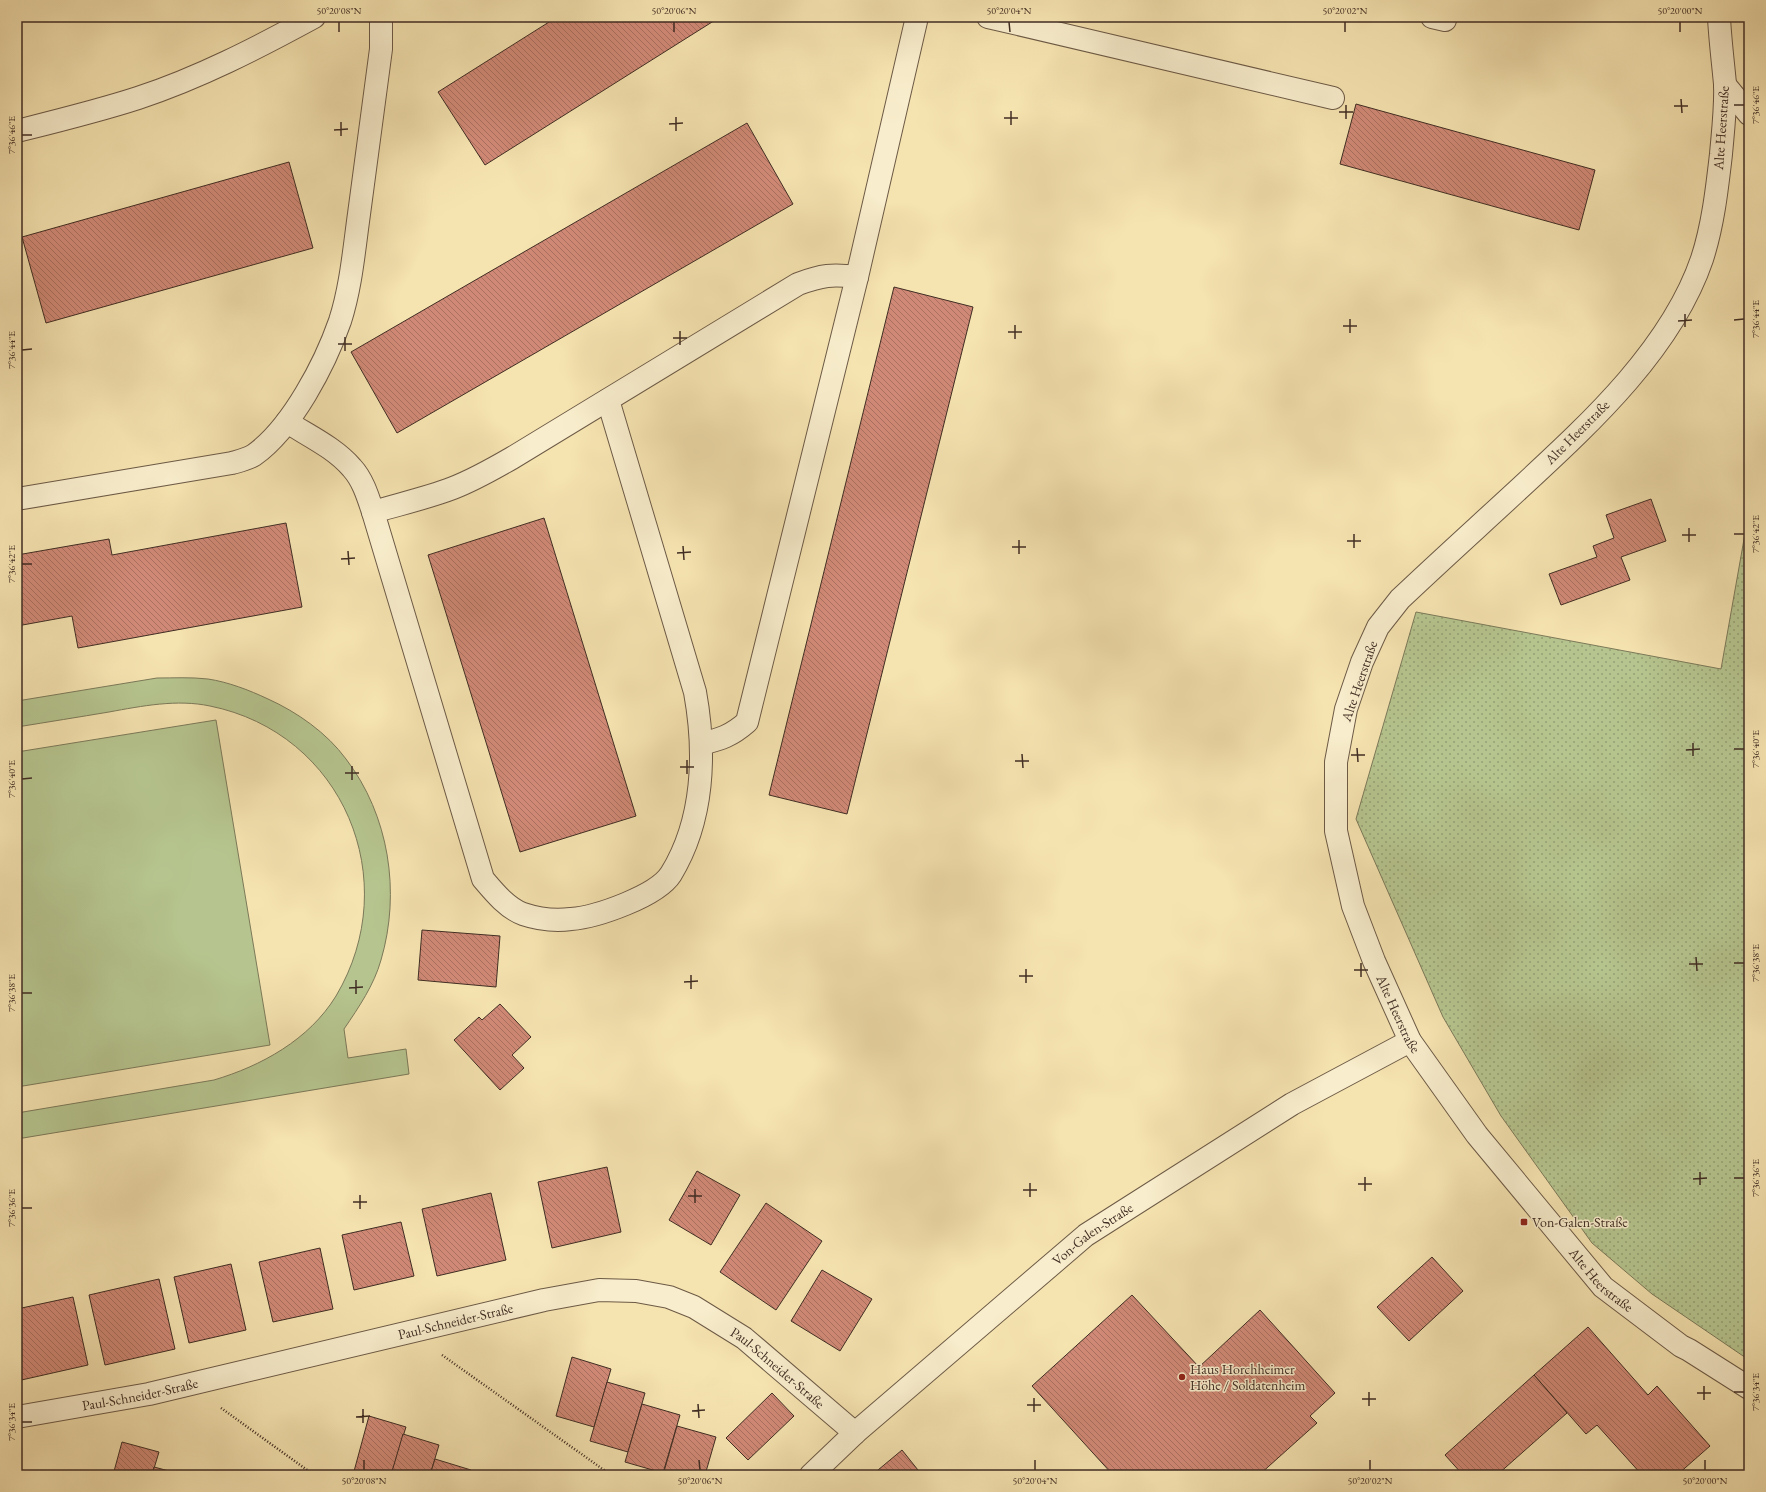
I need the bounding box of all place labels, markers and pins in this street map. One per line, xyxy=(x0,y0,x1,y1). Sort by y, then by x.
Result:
place label: Von-Galen-Straße xyxy=(1532,1213,1628,1231)
marker: Von-Galen-Straße xyxy=(1519,1217,1529,1227)
place label: Haus Horchheimer Höhe / Soldatenheim xyxy=(1190,1360,1306,1394)
marker: Haus Horchheimer Höhe / Soldatenheim xyxy=(1177,1372,1187,1382)

